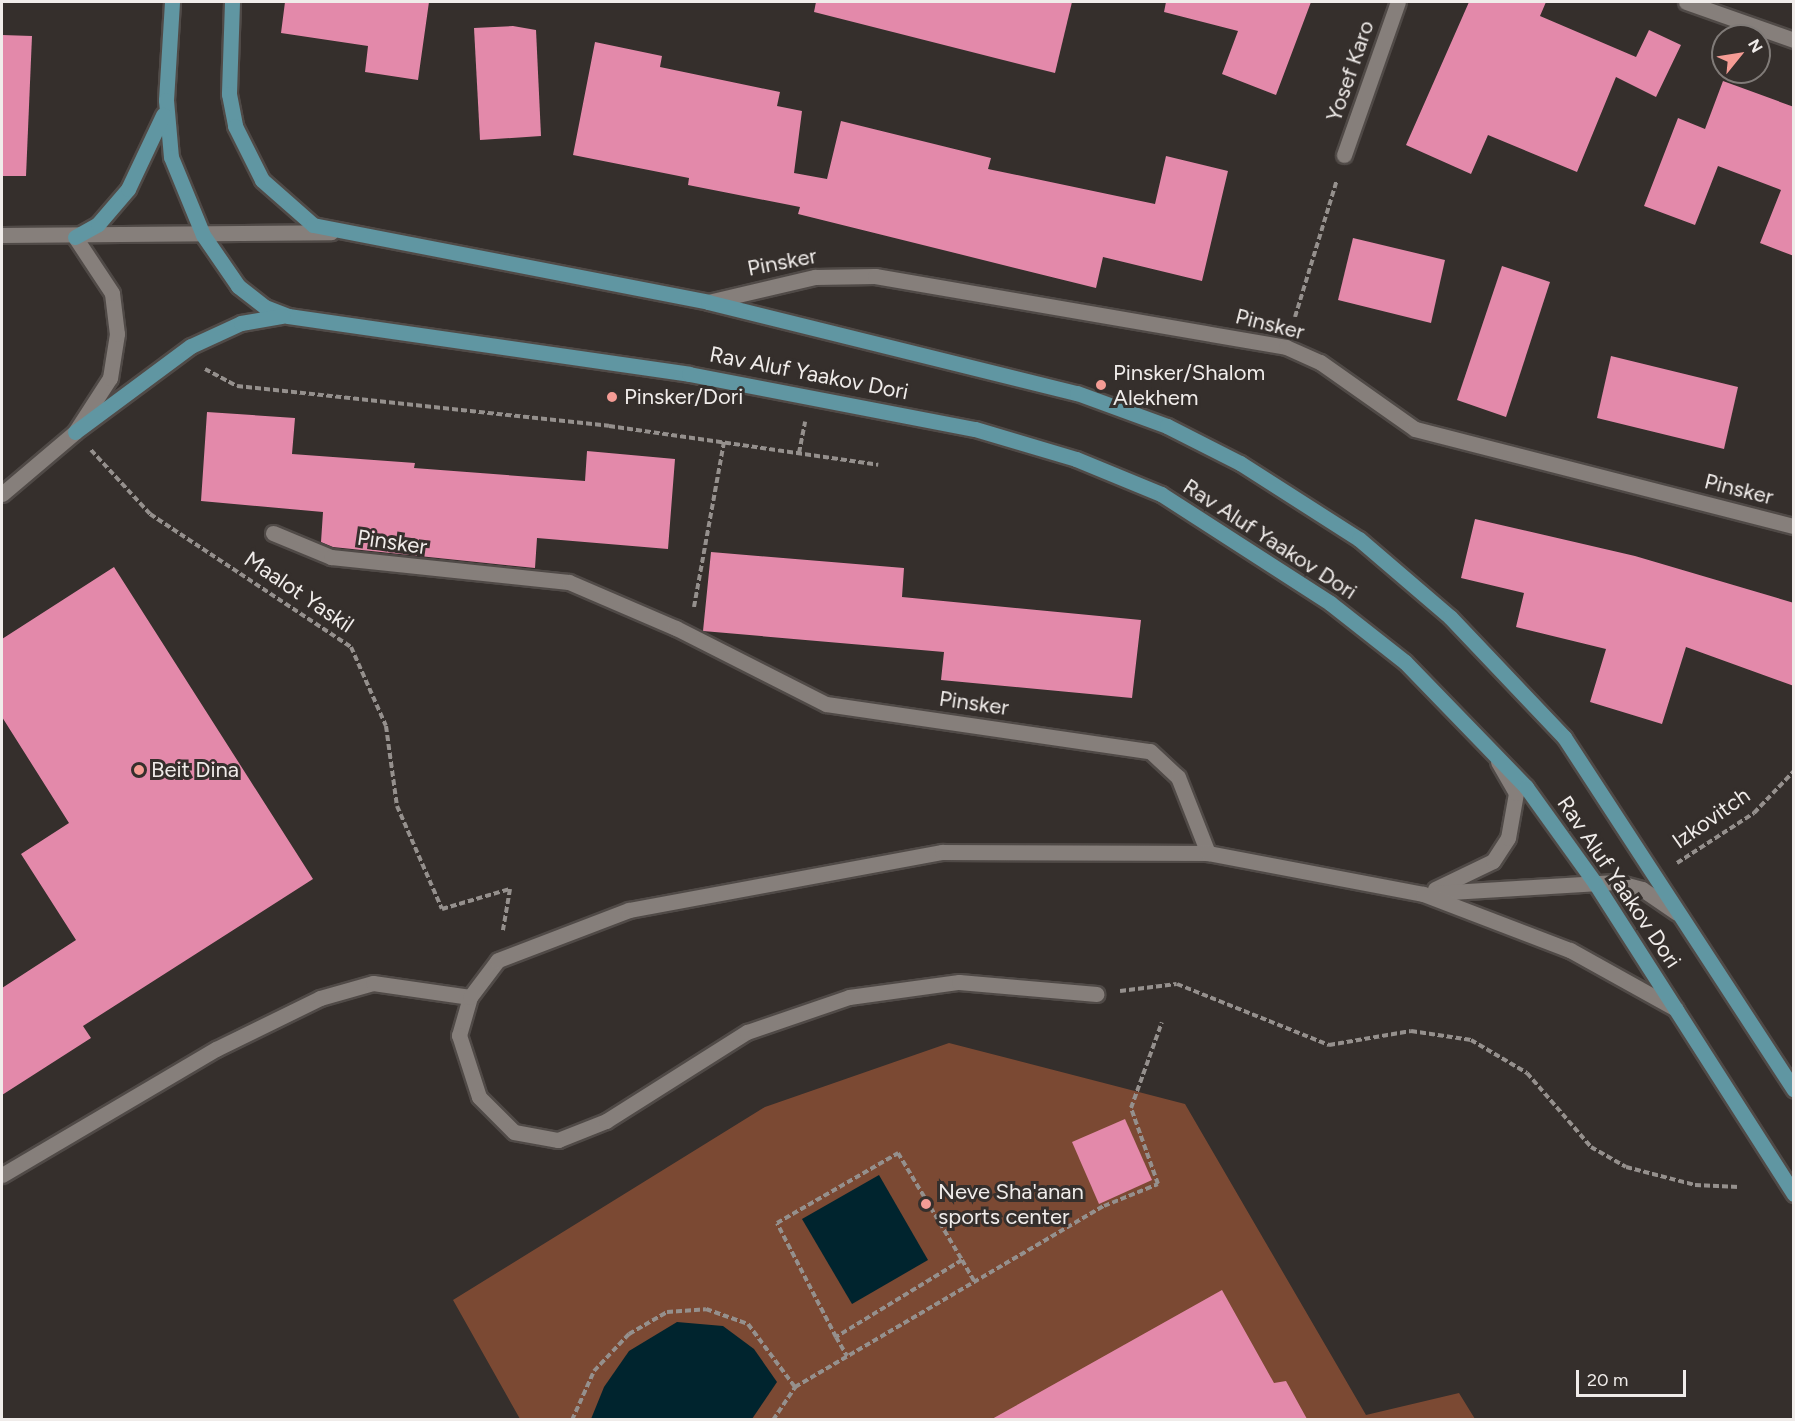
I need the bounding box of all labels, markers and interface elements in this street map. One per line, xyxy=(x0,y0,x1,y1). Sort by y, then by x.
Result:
street label: Yosef Karo xyxy=(1320,17,1380,125)
north arrow xyxy=(1711,24,1771,84)
text: N xyxy=(1744,36,1767,56)
street label: Pinsker xyxy=(745,242,819,282)
street label: Pinsker xyxy=(1233,303,1307,345)
street label: Rav Aluf Yaakov Dori xyxy=(707,341,911,405)
place label: Pinsker/Shalom Alekhem xyxy=(1113,359,1265,410)
marker: Pinsker/Shalom Alekhem xyxy=(1094,378,1108,392)
place label: Pinsker/Dori xyxy=(624,384,743,410)
marker: Pinsker/Dori xyxy=(605,390,619,404)
street label: Pinsker xyxy=(1702,468,1776,510)
street label: Rav Aluf Yaakov Dori xyxy=(1178,473,1362,605)
street label: Pinsker xyxy=(355,524,429,560)
street label: Maalot Yaskil xyxy=(239,546,359,638)
street label: Pinsker xyxy=(937,685,1011,721)
place label: Beit Dina xyxy=(151,757,239,783)
marker: Beit Dina xyxy=(132,763,146,777)
street label: Izkovitch xyxy=(1667,782,1755,854)
street label: Rav Aluf Yaakov Dori xyxy=(1552,791,1686,973)
place label: Neve Sha'anan sports center xyxy=(938,1178,1084,1230)
marker: Neve Sha'anan sports center xyxy=(919,1197,933,1211)
scale bar xyxy=(1579,1358,1688,1396)
text: 20 m xyxy=(1587,1369,1628,1391)

